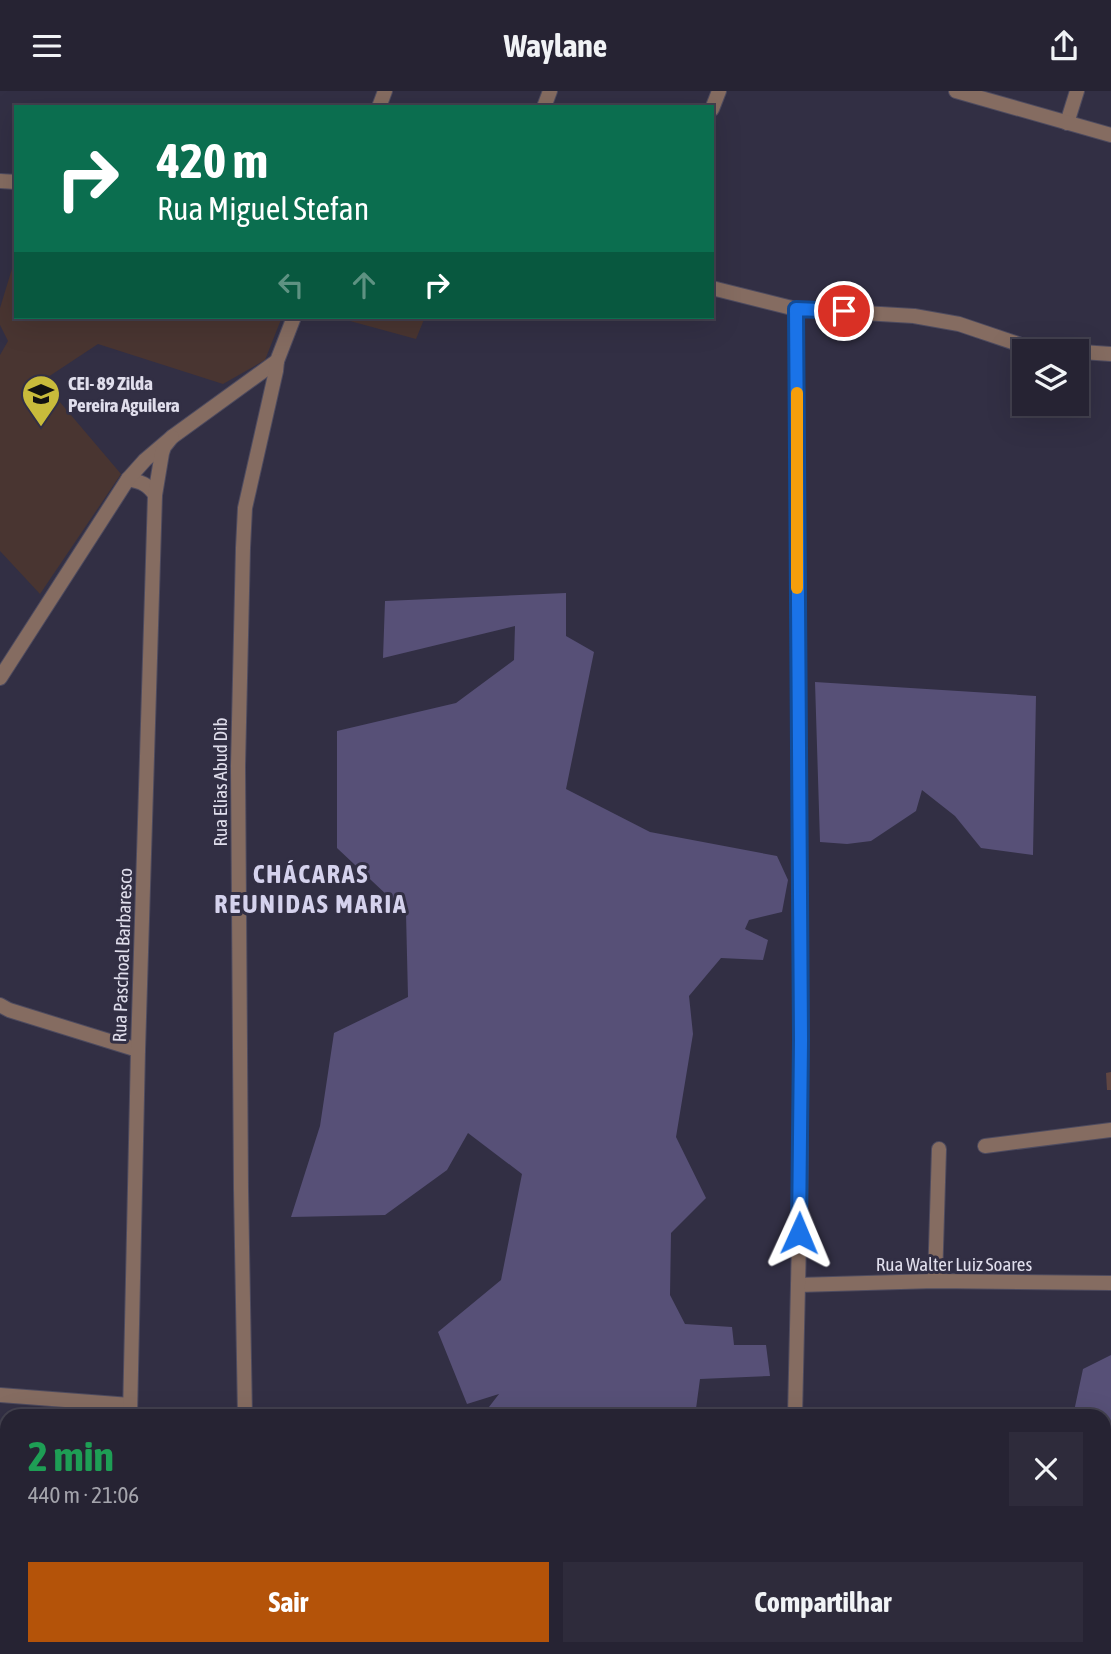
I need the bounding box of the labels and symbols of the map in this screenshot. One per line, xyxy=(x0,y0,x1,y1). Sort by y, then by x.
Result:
pin xyxy=(814,281,874,341)
place label: CEI- 89 Zilda Pereira Aguilera xyxy=(68,372,180,416)
school or university icon: CEI- 89 Zilda Pereira Aguilera xyxy=(20,373,62,428)
street label: Rua Elias Abud Dib xyxy=(209,718,231,846)
district label: CHÁCARAS REUNIDAS MARIA xyxy=(214,859,408,919)
street label: Rua Paschoal Barbaresco xyxy=(108,867,136,1043)
position arrow xyxy=(762,1196,836,1270)
street label: Rua Walter Luiz Soares xyxy=(876,1253,1032,1275)

